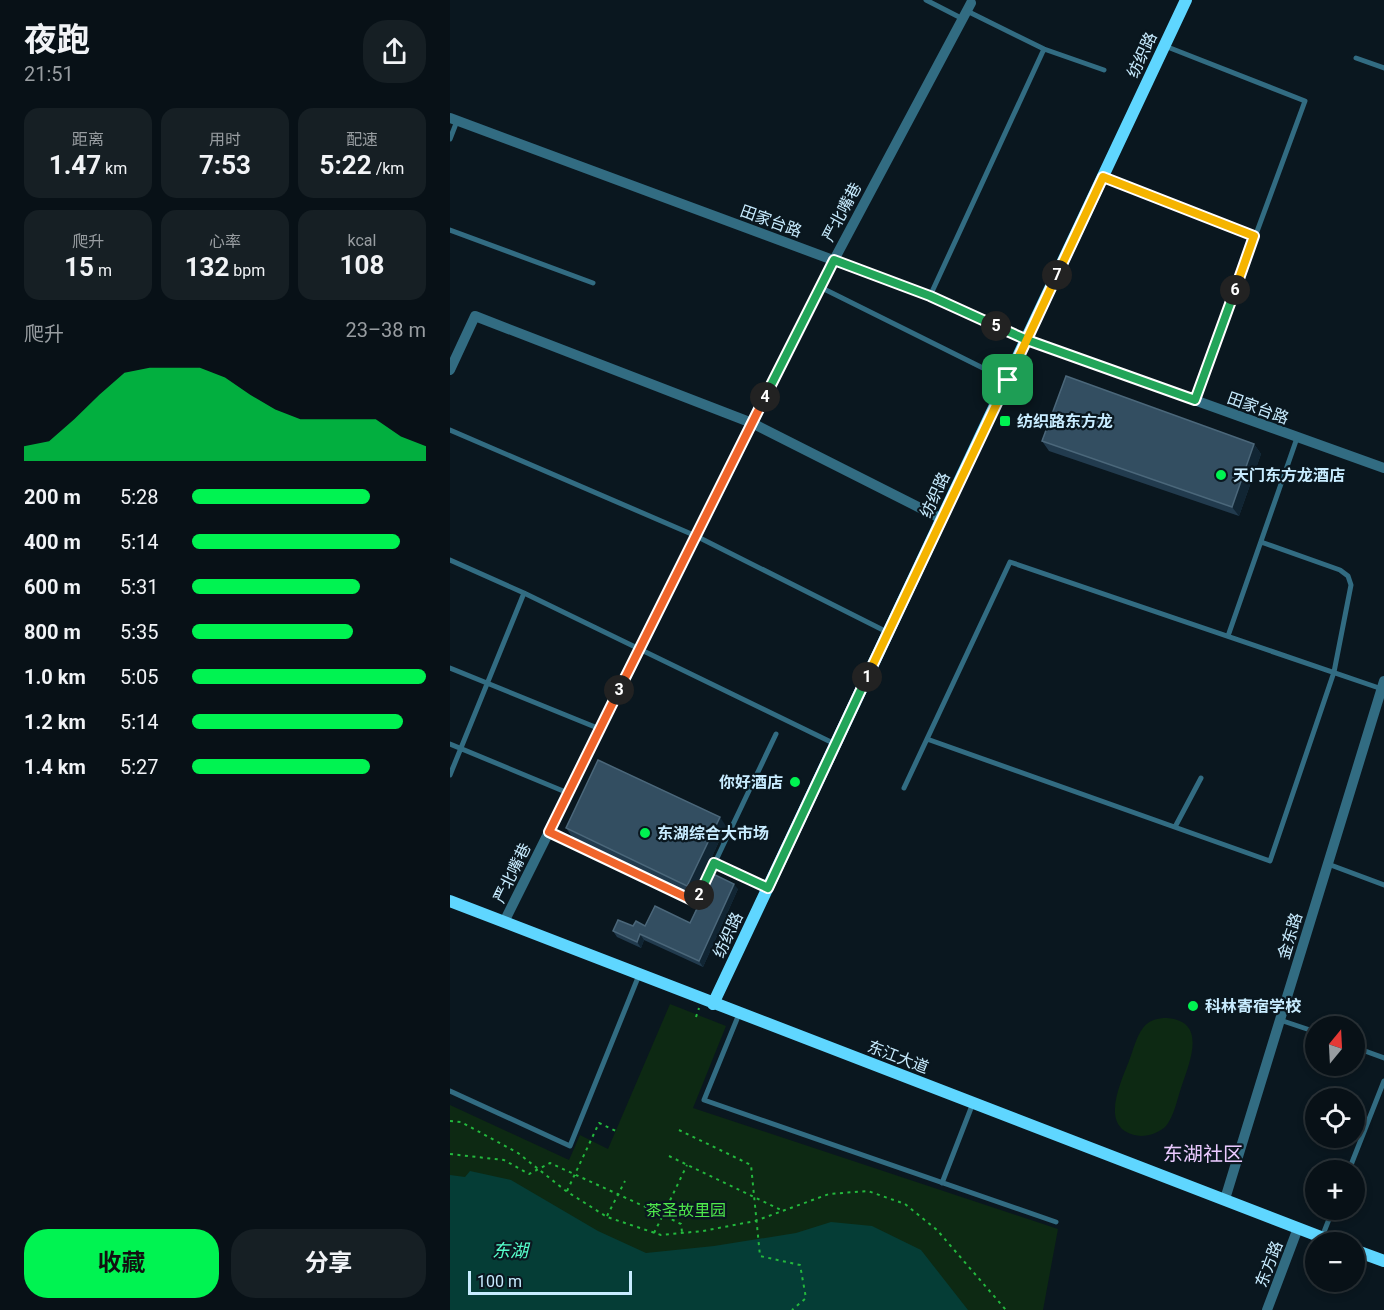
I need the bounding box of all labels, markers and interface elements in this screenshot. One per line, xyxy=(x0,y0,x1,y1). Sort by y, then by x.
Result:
text: 夜跑 xyxy=(24,20,90,59)
button: share xyxy=(363,20,426,83)
street label: 纺织路 xyxy=(1123,29,1161,81)
text: 21:51 xyxy=(24,62,74,86)
text: 距离 xyxy=(72,130,104,149)
text: 用时 xyxy=(209,130,241,149)
text: 配速 xyxy=(346,130,378,149)
text: 1.47 xyxy=(49,150,101,180)
text: 7:53 xyxy=(199,150,251,180)
text: 5:22 xyxy=(320,150,372,180)
text: km xyxy=(101,159,127,178)
text: /km xyxy=(372,159,404,178)
street label: 严北嘴巷 xyxy=(819,179,865,245)
street label: 田家台路 xyxy=(738,201,804,241)
text: kcal xyxy=(348,231,376,250)
text: 爬升 xyxy=(72,232,104,251)
text: 心率 xyxy=(209,232,241,251)
text: 108 xyxy=(340,250,384,280)
text: 15 xyxy=(64,252,94,282)
text: 132 xyxy=(185,252,229,282)
pin: 7 xyxy=(1042,260,1072,290)
text: m xyxy=(94,261,112,280)
text: bpm xyxy=(229,261,265,280)
text: 7 xyxy=(1052,265,1062,284)
pin: 6 xyxy=(1220,275,1250,305)
text: 6 xyxy=(1230,280,1240,299)
pin: 5 xyxy=(981,311,1011,341)
text: 5 xyxy=(991,316,1001,335)
text: 23–38 m xyxy=(345,318,426,342)
text: 爬升 xyxy=(24,322,64,346)
pin xyxy=(982,354,1033,405)
icon: arrive xyxy=(991,363,1024,396)
pin: 4 xyxy=(750,382,780,412)
text: 4 xyxy=(760,387,770,406)
street label: 田家台路 xyxy=(1225,388,1291,428)
place label: 纺织路东方龙 xyxy=(1017,412,1113,431)
marker: 纺织路东方龙 xyxy=(998,414,1012,428)
place label: 天门东方龙酒店 xyxy=(1233,466,1345,485)
marker: 天门东方龙酒店 xyxy=(1214,468,1228,482)
street label: 纺织路 xyxy=(916,469,954,521)
text: 200 m xyxy=(24,485,81,509)
text: 5:28 xyxy=(120,485,159,509)
text: 400 m xyxy=(24,530,81,554)
text: 5:14 xyxy=(120,530,159,554)
text: 600 m xyxy=(24,575,81,599)
text: 5:31 xyxy=(120,575,159,599)
text: 800 m xyxy=(24,620,81,644)
text: 5:35 xyxy=(120,620,159,644)
pin: 1 xyxy=(852,662,882,692)
text: 1.0 km xyxy=(24,665,86,689)
text: 5:05 xyxy=(120,665,159,689)
text: 1 xyxy=(862,667,872,686)
pin: 3 xyxy=(604,675,634,705)
text: 3 xyxy=(614,680,624,699)
text: 1.2 km xyxy=(24,710,86,734)
text: 5:14 xyxy=(120,710,159,734)
text: 1.4 km xyxy=(24,755,86,779)
text: 5:27 xyxy=(120,755,159,779)
place label: 你好酒店 xyxy=(719,773,783,792)
marker: 你好酒店 xyxy=(788,775,802,789)
place label: 东湖综合大市场 xyxy=(657,824,769,843)
marker: 东湖综合大市场 xyxy=(638,826,652,840)
street label: 严北嘴巷 xyxy=(489,840,535,906)
pin: 2 xyxy=(684,880,714,910)
text: 2 xyxy=(694,885,704,904)
street label: 纺织路 xyxy=(709,909,747,961)
street label: 金东路 xyxy=(1274,910,1306,962)
place label: 科林寄宿学校 xyxy=(1205,997,1302,1016)
marker: 科林寄宿学校 xyxy=(1186,999,1200,1013)
north arrow xyxy=(1305,1016,1365,1076)
map controls xyxy=(1305,1016,1365,1292)
street label: 东江大道 xyxy=(865,1037,931,1077)
button: locate xyxy=(1305,1088,1365,1148)
district label: 东湖社区 xyxy=(1163,1142,1243,1166)
button: + xyxy=(1305,1160,1365,1220)
park label: 茶圣故里园 xyxy=(646,1201,726,1220)
button: 收藏 xyxy=(24,1229,219,1298)
button: 分享 xyxy=(231,1229,426,1298)
button: − xyxy=(1305,1232,1365,1292)
street label: 东方路 xyxy=(1252,1238,1286,1290)
water label: 东湖 xyxy=(492,1240,531,1261)
scale bar xyxy=(468,1268,632,1296)
text: 100 m xyxy=(477,1272,522,1291)

